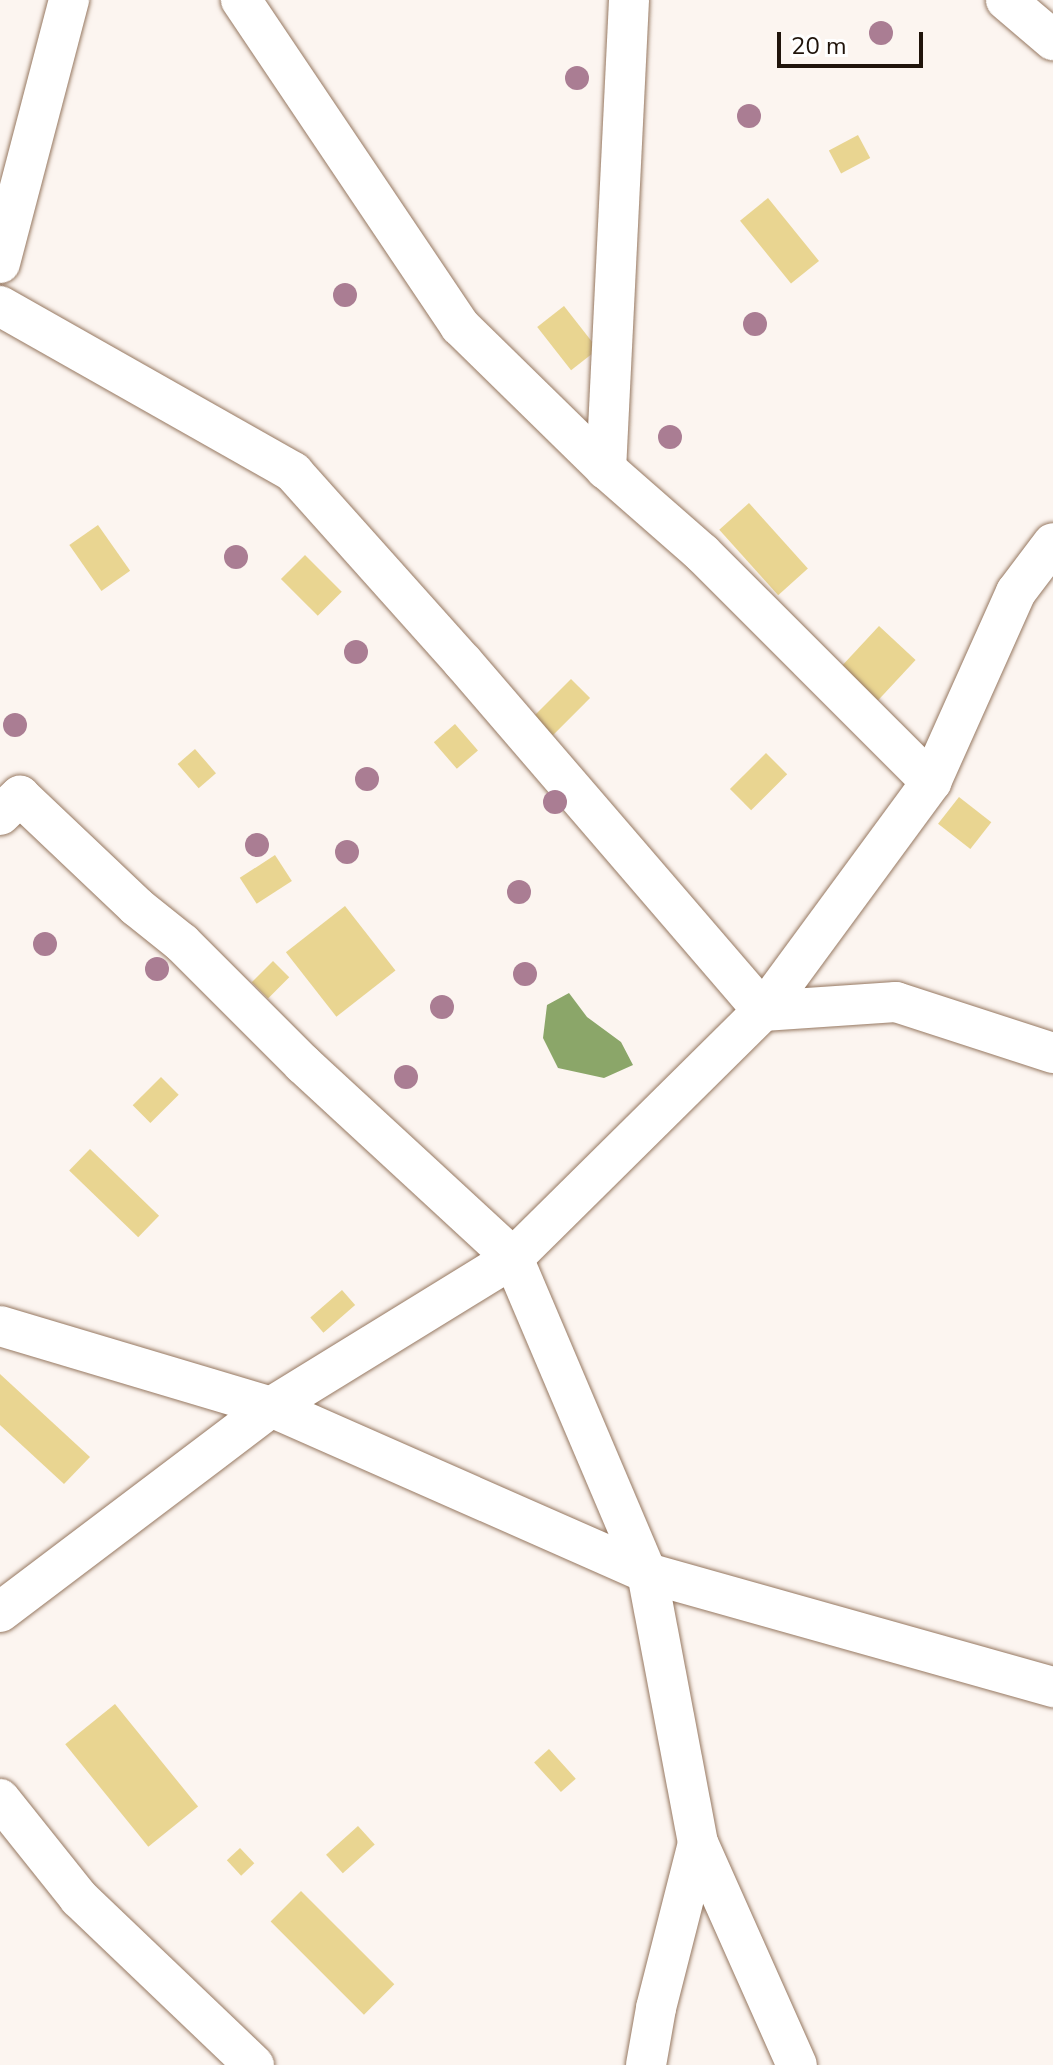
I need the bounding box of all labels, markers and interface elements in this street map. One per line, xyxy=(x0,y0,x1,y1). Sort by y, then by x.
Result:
scale bar xyxy=(781,16,927,66)
text: 20 m xyxy=(791,30,847,62)

